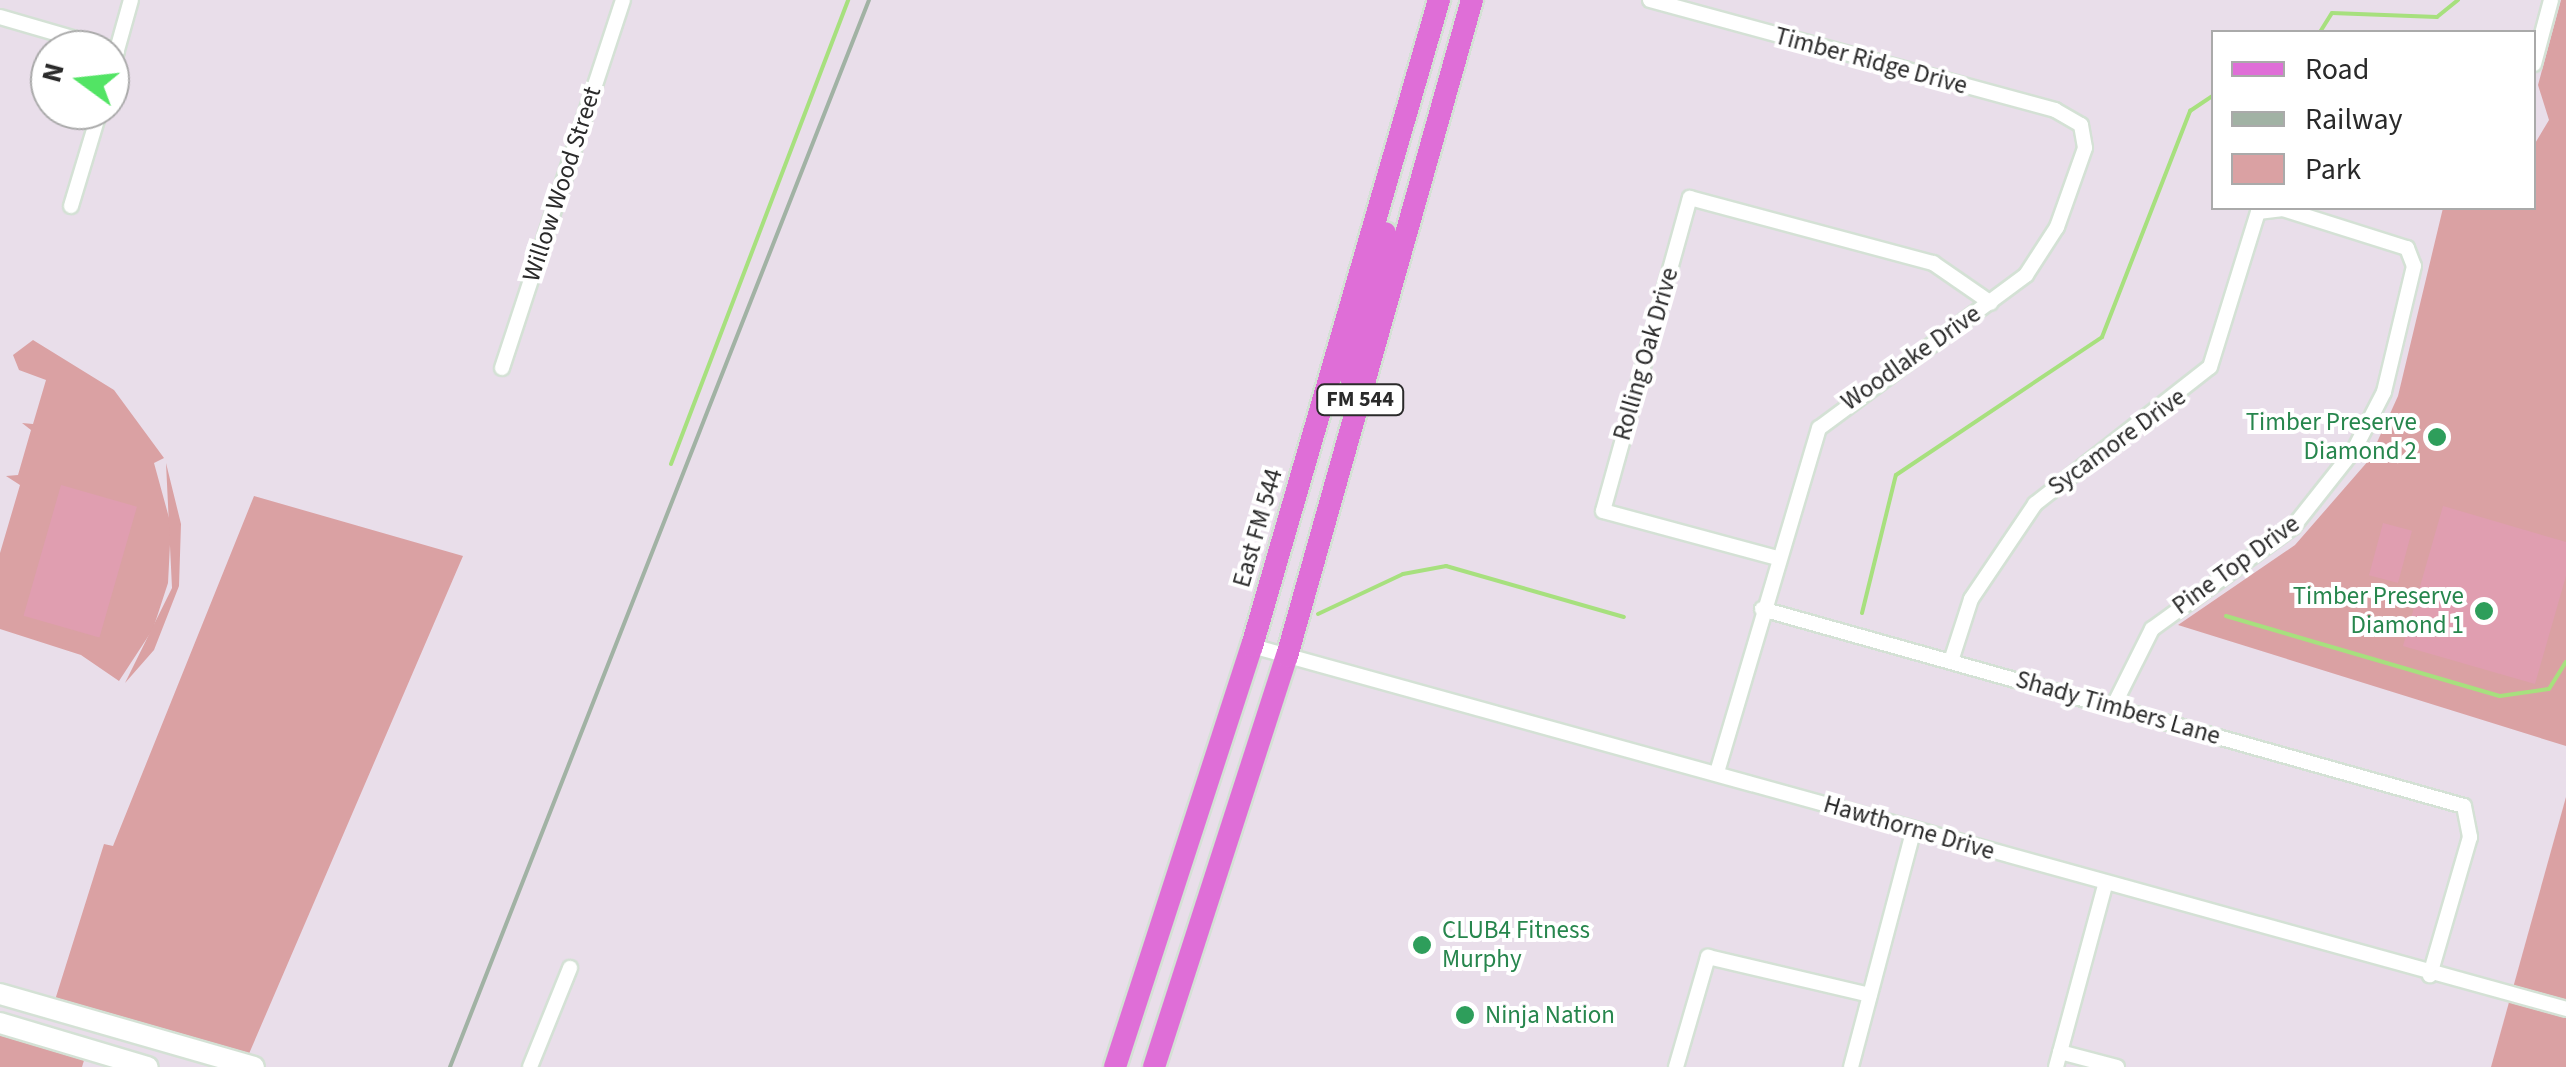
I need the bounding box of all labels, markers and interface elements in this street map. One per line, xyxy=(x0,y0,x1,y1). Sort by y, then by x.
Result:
street label: Timber Ridge Drive xyxy=(1771,21,1971,101)
north arrow xyxy=(30,30,130,130)
legend xyxy=(2211,30,2536,210)
text: Road xyxy=(2305,48,2369,91)
text: N xyxy=(31,59,75,87)
street label: Willow Wood Street xyxy=(516,83,608,285)
text: Railway xyxy=(2305,98,2403,141)
text: Park xyxy=(2305,148,2361,191)
street label: Rolling Oak Drive xyxy=(1607,264,1685,444)
street label: Woodlake Drive xyxy=(1836,299,1986,417)
street label: Sycamore Drive xyxy=(2042,382,2192,502)
road number: FM 544 xyxy=(1315,383,1405,417)
place label: Timber Preserve Diamond 2 xyxy=(2246,408,2417,467)
marker: Timber Preserve Diamond 2 xyxy=(2426,426,2448,448)
street label: East FM 544 xyxy=(1227,465,1289,591)
street label: Pine Top Drive xyxy=(2167,509,2305,621)
place label: Timber Preserve Diamond 1 xyxy=(2293,582,2464,641)
marker: Timber Preserve Diamond 1 xyxy=(2473,600,2495,622)
street label: Shady Timbers Lane xyxy=(2012,664,2224,752)
street label: Hawthorne Drive xyxy=(1820,789,1998,867)
place label: CLUB4 Fitness Murphy xyxy=(1442,916,1590,975)
marker: CLUB4 Fitness Murphy xyxy=(1411,934,1433,956)
place label: Ninja Nation xyxy=(1485,1000,1615,1030)
marker: Ninja Nation xyxy=(1454,1004,1476,1026)

